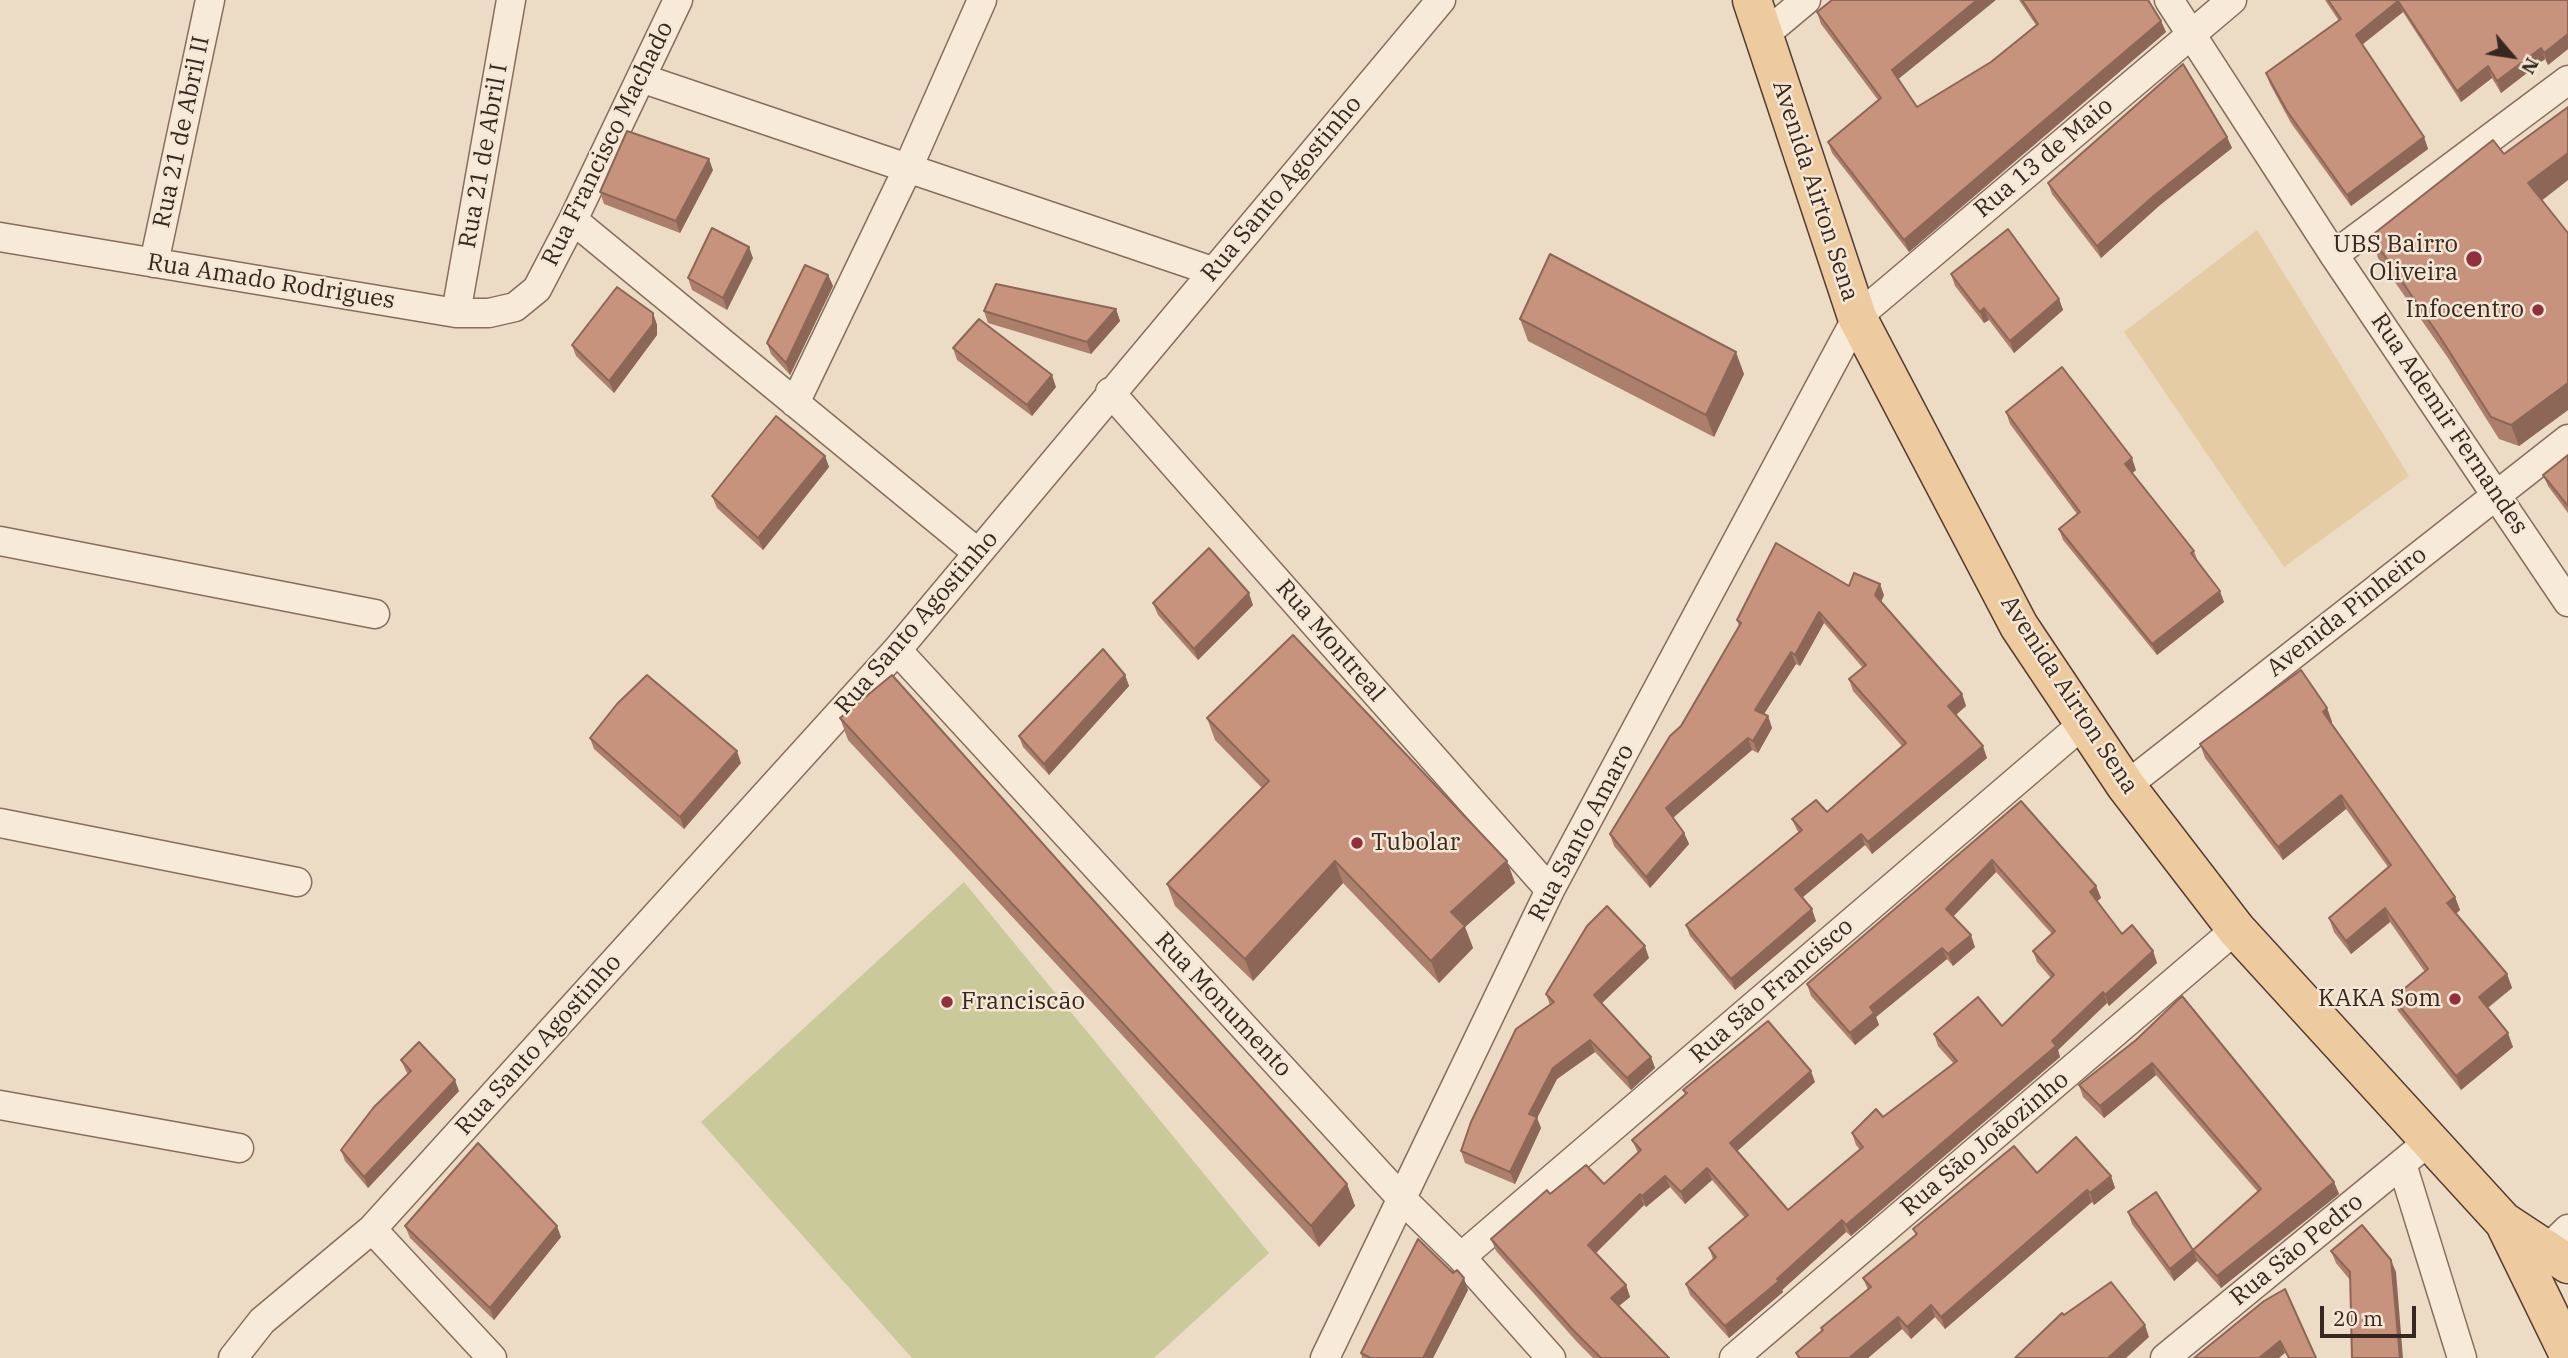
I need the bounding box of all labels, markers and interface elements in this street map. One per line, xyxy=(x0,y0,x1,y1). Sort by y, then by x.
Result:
street label: Rua Francisco Machado xyxy=(536,17,680,271)
north arrow xyxy=(2477,21,2547,91)
street label: Rua 21 de Abril II xyxy=(148,33,216,231)
text: N xyxy=(2516,54,2545,79)
street label: Rua 21 de Abril I xyxy=(454,61,514,251)
street label: Avenida Airton Sena xyxy=(1766,77,1864,305)
street label: Rua Santo Agostinho xyxy=(1196,90,1368,288)
street label: Rua 13 de Maio xyxy=(1969,92,2119,224)
place label: UBS Bairro Oliveira xyxy=(2333,231,2458,287)
street label: Rua Amado Rodrigues xyxy=(145,248,397,316)
marker: UBS Bairro Oliveira xyxy=(2464,249,2484,269)
place label: Infocentro xyxy=(2406,296,2524,324)
marker: Infocentro xyxy=(2530,302,2546,318)
street label: Rua Ademir Fernandes xyxy=(2364,308,2534,540)
street label: Rua Santo Agostinho xyxy=(829,525,1005,721)
street label: Avenida Pinheiro xyxy=(2261,541,2433,683)
street label: Rua Montreal xyxy=(1269,574,1391,708)
street label: Avenida Airton Sena xyxy=(1994,590,2144,800)
street label: Rua Santo Amaro xyxy=(1523,740,1641,926)
place label: Tubolar xyxy=(1371,829,1460,857)
marker: Tubolar xyxy=(1349,835,1365,851)
street label: Rua São Francisco xyxy=(1685,912,1859,1070)
street label: Rua Monumento xyxy=(1149,927,1297,1083)
street label: Rua Santo Agostinho xyxy=(450,948,628,1142)
place label: KAKA Som xyxy=(2318,985,2441,1013)
place label: Franciscão xyxy=(961,988,1085,1016)
marker: KAKA Som xyxy=(2447,991,2463,1007)
marker: Franciscão xyxy=(939,994,955,1010)
street label: Rua São Joãozinho xyxy=(1895,1065,2075,1223)
street label: Rua São Pedro xyxy=(2225,1188,2369,1312)
scale bar xyxy=(2323,1292,2419,1336)
text: 20 m xyxy=(2333,1304,2383,1332)

